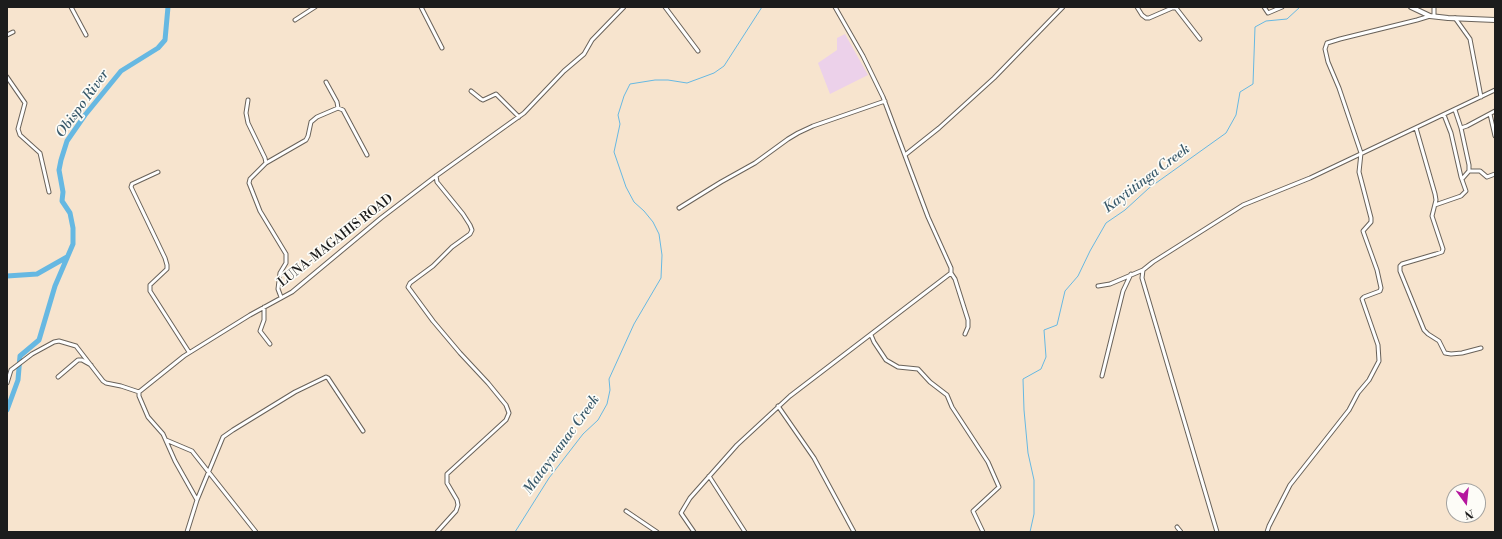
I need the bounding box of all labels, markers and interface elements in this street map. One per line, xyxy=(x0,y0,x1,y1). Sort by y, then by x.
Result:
water label: Obispo River xyxy=(53,67,113,141)
water label: Kaytitinga Creek xyxy=(1100,141,1194,217)
street label: LUNA-MAGAHIS ROAD xyxy=(275,191,397,291)
water label: Mataywanac Creek xyxy=(520,392,604,498)
north arrow xyxy=(1446,483,1486,523)
text: N xyxy=(1463,506,1475,522)

